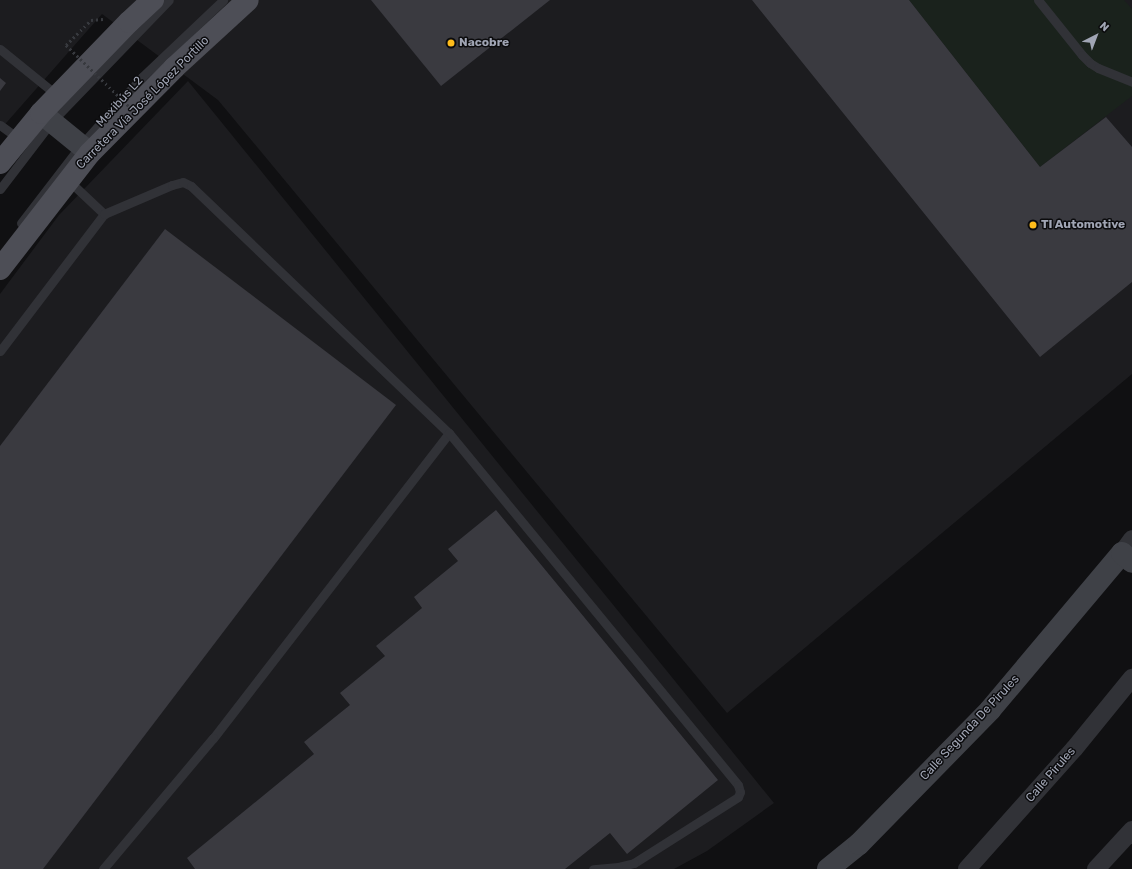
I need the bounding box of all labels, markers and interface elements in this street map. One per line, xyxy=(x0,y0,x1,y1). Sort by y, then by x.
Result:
north arrow xyxy=(1076,16,1116,56)
text: N xyxy=(1097,19,1112,34)
street label: Carretera Vía José López Portillo xyxy=(74,34,212,172)
place label: Nacobre xyxy=(459,36,509,50)
marker: Nacobre xyxy=(446,38,456,48)
street label: Mexibús L2 xyxy=(94,74,146,130)
place label: TI Automotive xyxy=(1041,218,1126,232)
marker: TI Automotive xyxy=(1028,220,1038,230)
street label: Calle Segunda De Pirules xyxy=(917,672,1023,784)
street label: Calle Pirules xyxy=(1023,745,1079,805)

